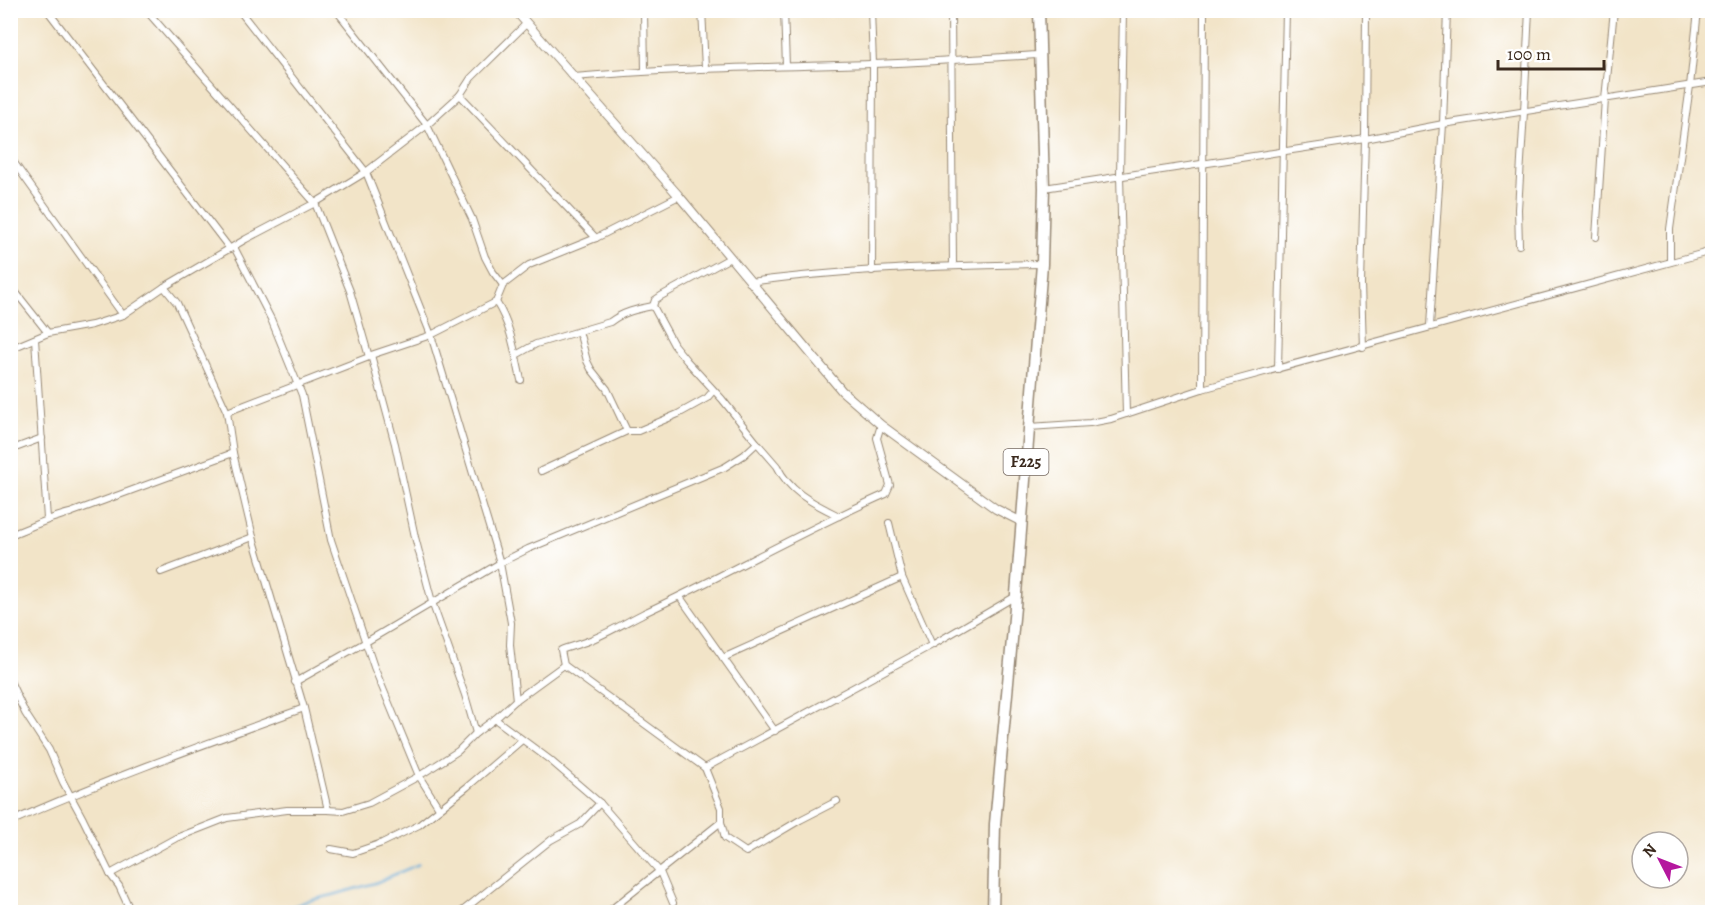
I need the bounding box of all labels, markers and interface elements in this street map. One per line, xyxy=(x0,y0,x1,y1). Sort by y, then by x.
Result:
scale bar xyxy=(1498,33,1604,71)
text: 100 m xyxy=(1507,42,1551,66)
road number: F225 xyxy=(1004,449,1048,475)
north arrow xyxy=(1630,830,1690,890)
text: N xyxy=(1638,839,1662,862)

